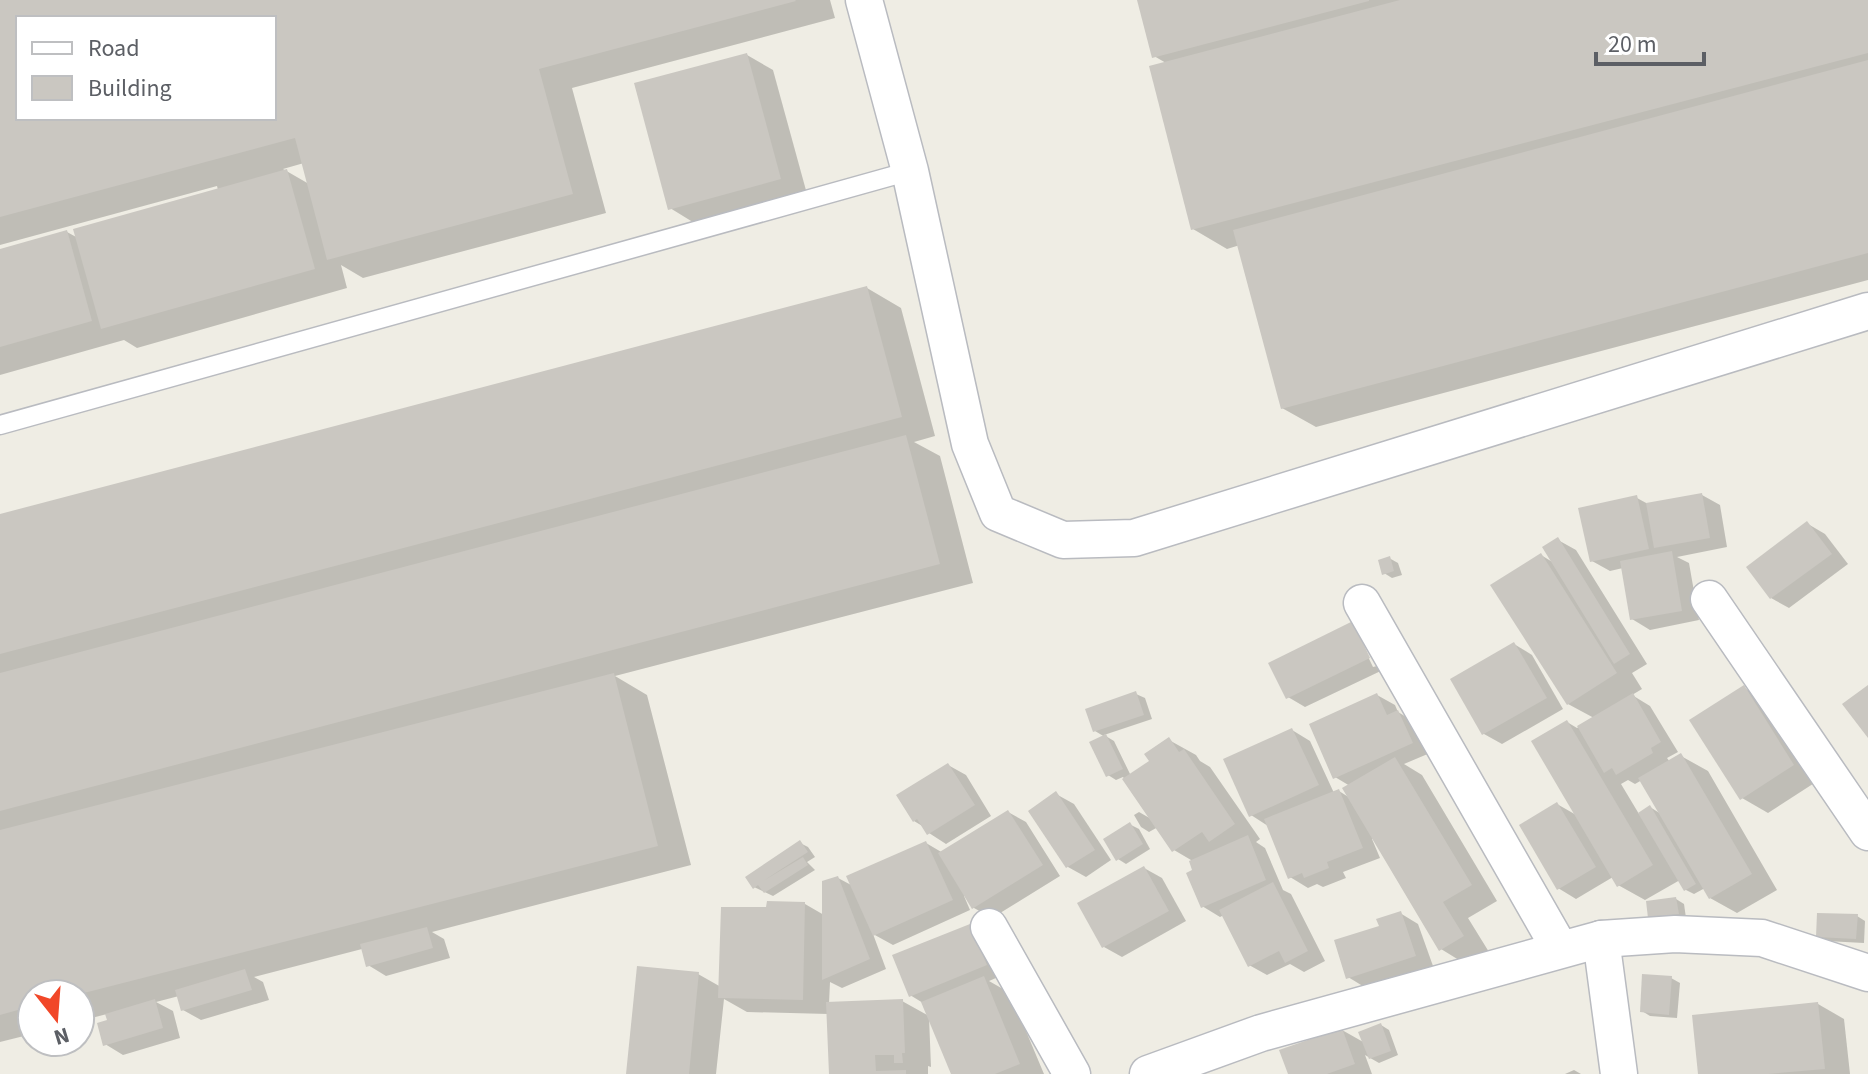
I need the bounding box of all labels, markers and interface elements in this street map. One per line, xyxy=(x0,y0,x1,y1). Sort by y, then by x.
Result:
legend xyxy=(16,16,276,120)
scale bar xyxy=(1596,16,1704,66)
text: 20 m xyxy=(1608,27,1657,62)
text: Road xyxy=(88,31,140,66)
text: Building xyxy=(88,71,172,106)
north arrow xyxy=(16,978,96,1058)
text: N xyxy=(50,1019,73,1054)

